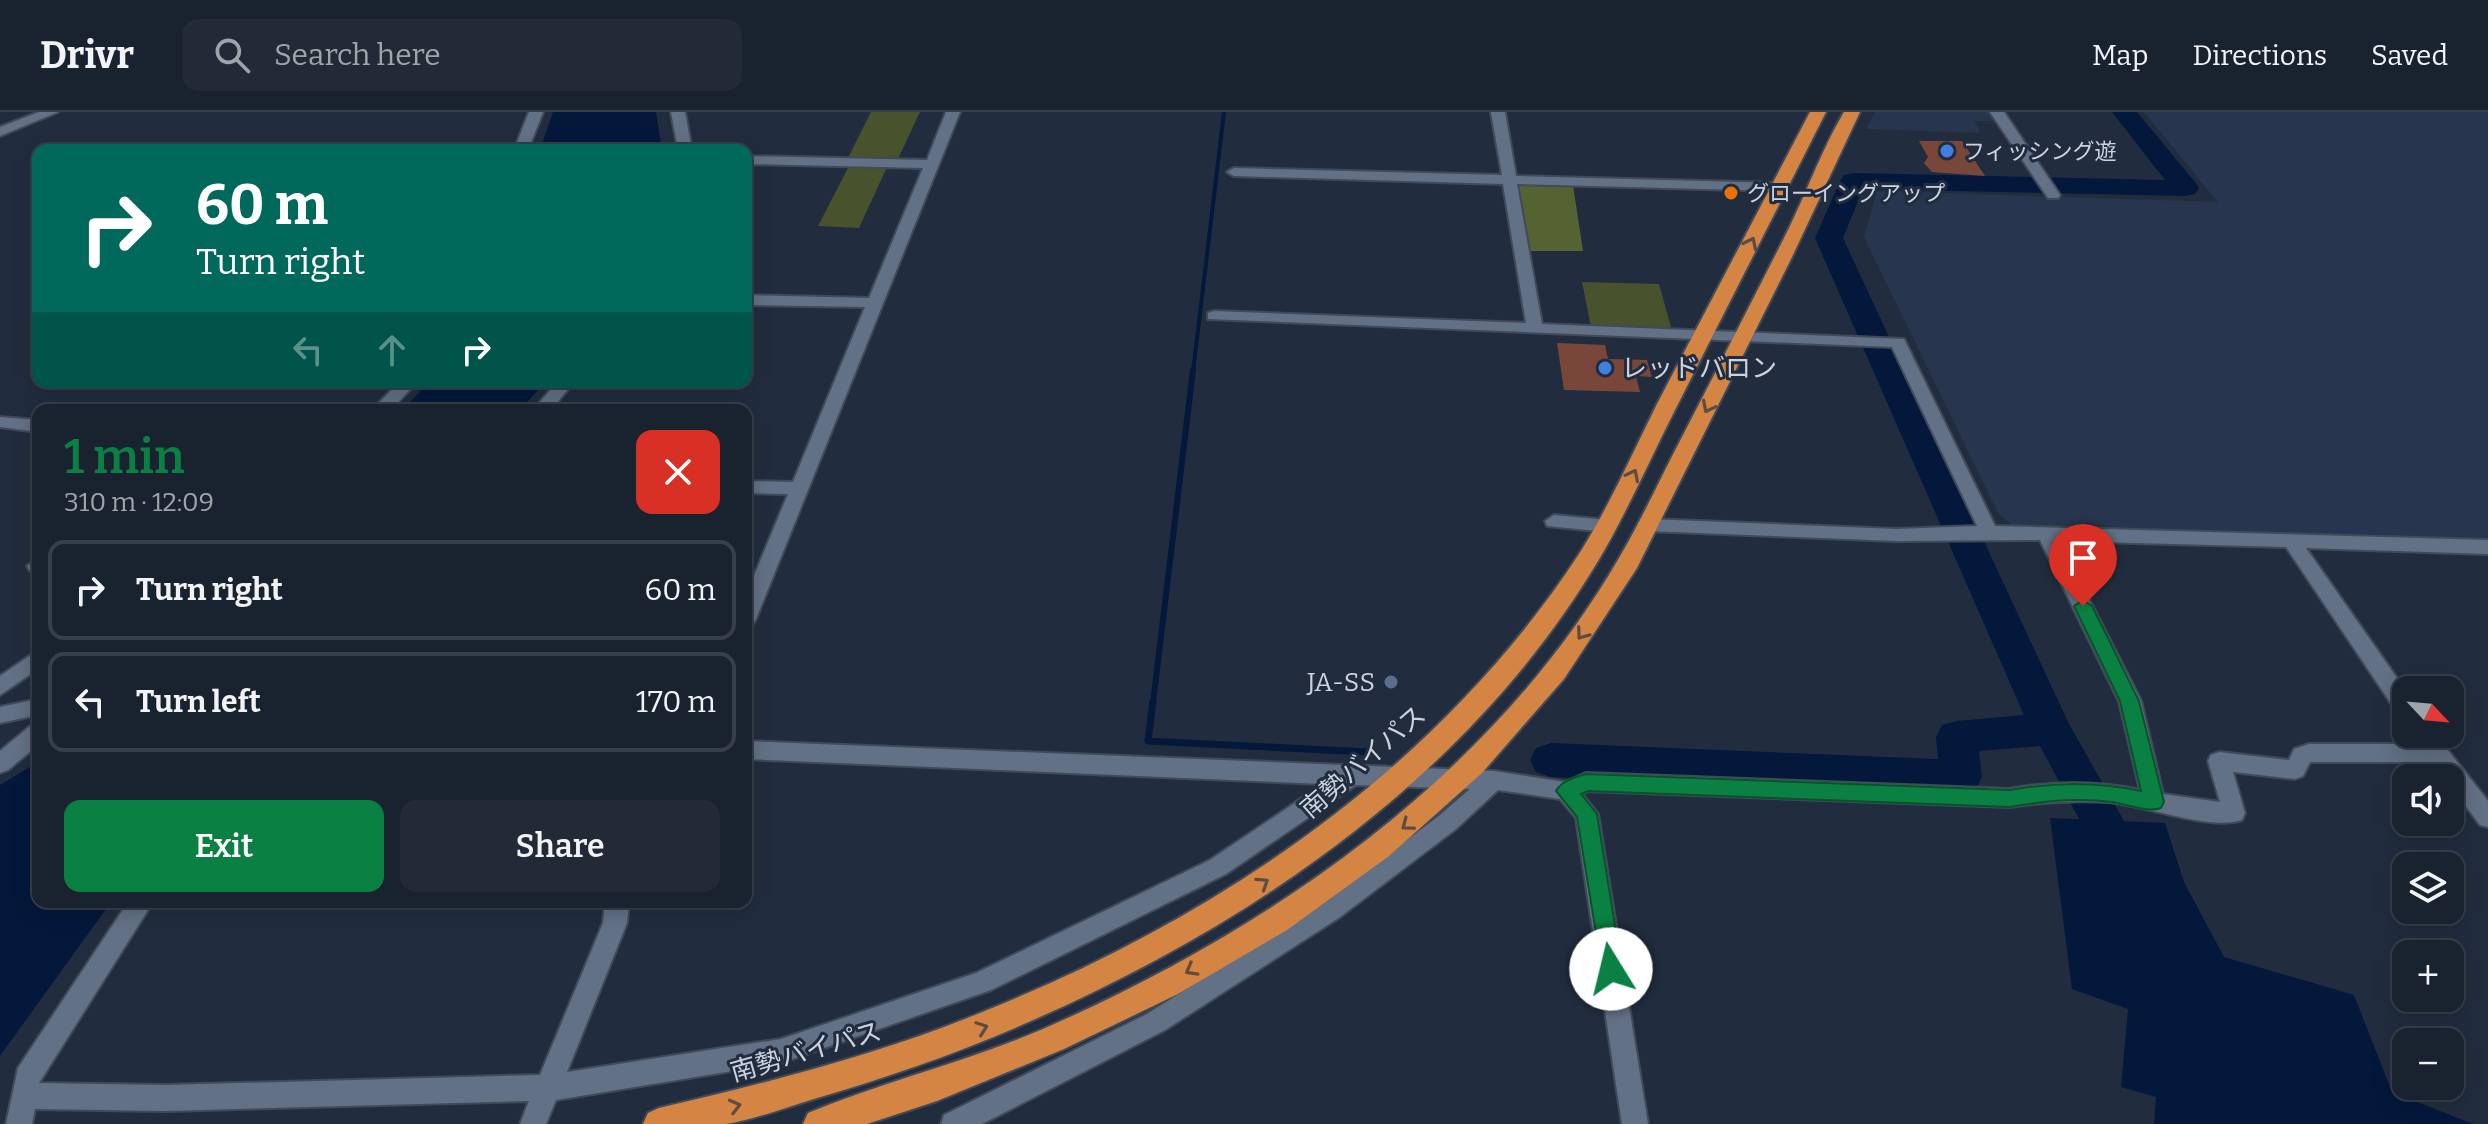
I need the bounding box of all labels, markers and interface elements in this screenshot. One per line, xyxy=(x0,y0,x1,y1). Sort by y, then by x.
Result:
search box xyxy=(182,19,742,91)
text: Drivr xyxy=(40,32,134,78)
icon: search xyxy=(210,33,254,77)
text: Search here xyxy=(274,37,441,73)
text: Map xyxy=(2092,39,2148,72)
text: Directions xyxy=(2192,39,2327,72)
text: Saved xyxy=(2371,39,2448,72)
place label: フィッシング遊 xyxy=(1963,138,2117,165)
marker: フィッシング遊 xyxy=(1938,142,1956,160)
text: 60 m xyxy=(196,172,328,239)
icon: right xyxy=(64,176,168,280)
place label: グローイングアップ xyxy=(1747,180,1945,207)
marker: グローイングアップ xyxy=(1722,184,1740,202)
one-way arrow xyxy=(1741,236,1756,251)
text: Turn right xyxy=(196,240,365,284)
icon: left xyxy=(286,328,330,372)
icon: ahead xyxy=(370,328,414,372)
icon: right xyxy=(454,328,498,372)
place label: レッドバロン xyxy=(1621,353,1777,384)
marker: レッドバロン xyxy=(1596,359,1614,377)
one-way arrow xyxy=(1702,398,1717,413)
text: 1 min xyxy=(64,428,185,486)
button: close xyxy=(636,430,720,514)
one-way arrow xyxy=(1624,468,1639,483)
text: 310 m · 12:09 xyxy=(64,487,214,518)
pin xyxy=(2049,524,2117,606)
icon: arrive xyxy=(2061,536,2105,580)
icon: right xyxy=(68,568,112,612)
text: Turn right xyxy=(136,572,283,608)
text: 60 m xyxy=(645,572,716,608)
one-way arrow xyxy=(1577,625,1591,640)
place label: JA-SS xyxy=(1306,667,1375,698)
marker: JA-SS xyxy=(1382,673,1400,691)
north arrow xyxy=(2392,676,2464,748)
map controls xyxy=(2392,676,2464,1100)
icon: left xyxy=(68,680,112,724)
text: Turn left xyxy=(136,684,261,720)
text: 170 m xyxy=(636,684,716,720)
street label: 南勢バイパス xyxy=(1294,699,1432,825)
button: sound xyxy=(2392,764,2464,836)
button: Exit xyxy=(64,800,384,892)
button: Share xyxy=(400,800,720,892)
one-way arrow xyxy=(1401,816,1416,830)
button: layers xyxy=(2392,852,2464,924)
one-way arrow xyxy=(1254,877,1268,892)
position arrow xyxy=(1569,927,1653,1011)
button: + xyxy=(2392,940,2464,1012)
one-way arrow xyxy=(1185,960,1200,976)
street label: 南勢バイパス xyxy=(727,1016,885,1088)
one-way arrow xyxy=(974,1021,988,1038)
button: − xyxy=(2392,1028,2464,1100)
one-way arrow xyxy=(727,1099,741,1116)

